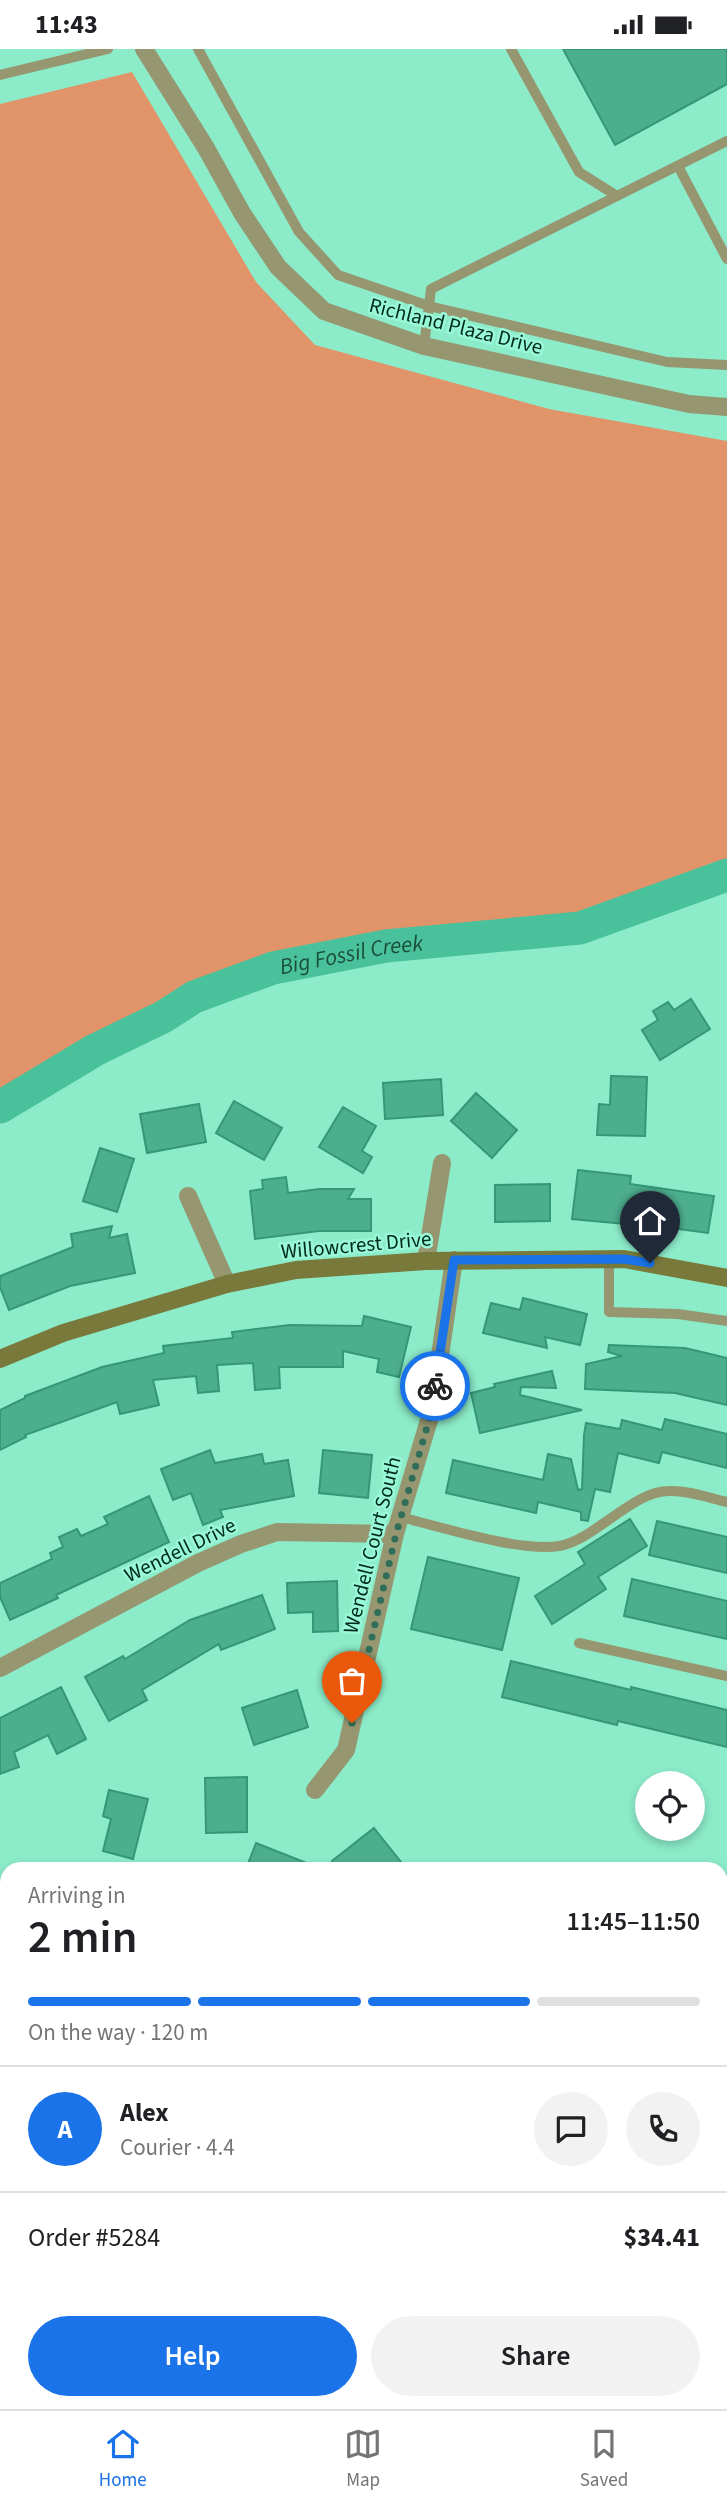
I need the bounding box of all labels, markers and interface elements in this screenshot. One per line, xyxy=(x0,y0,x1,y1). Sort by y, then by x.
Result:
text: 11:43 xyxy=(35,6,98,43)
street label: Richland Plaza Drive xyxy=(366,290,546,362)
water label: Big Fossil Creek xyxy=(277,927,426,983)
pin xyxy=(620,1191,680,1263)
icon: home xyxy=(631,1202,669,1240)
street label: Willowcrest Drive xyxy=(279,1223,433,1267)
courier xyxy=(400,1351,470,1421)
icon: bike xyxy=(416,1367,454,1405)
street label: Wendell Court South xyxy=(336,1453,408,1637)
street label: Wendell Drive xyxy=(119,1510,241,1590)
pin xyxy=(322,1651,382,1723)
icon: bag xyxy=(333,1662,371,1700)
map controls xyxy=(635,1771,705,1841)
button: locate xyxy=(635,1771,705,1841)
text: Arriving in xyxy=(28,1879,126,1912)
text: 11:45–11:50 xyxy=(567,1903,700,1940)
text: 2 min xyxy=(28,1905,137,1970)
text: On the way · 120 m xyxy=(28,2016,208,2049)
button: chat xyxy=(534,2092,608,2166)
button: phone xyxy=(626,2092,700,2166)
text: Alex xyxy=(120,2094,169,2131)
text: A xyxy=(58,2111,72,2148)
text: Courier · 4.4 xyxy=(120,2131,235,2164)
text: Order #5284 xyxy=(28,2219,160,2256)
text: $34.41 xyxy=(624,2219,700,2256)
button: Help xyxy=(28,2316,357,2396)
button: Share xyxy=(371,2316,700,2396)
tab: Home xyxy=(99,2425,147,2494)
tab: Map xyxy=(344,2425,382,2494)
tab: Saved xyxy=(580,2425,628,2494)

